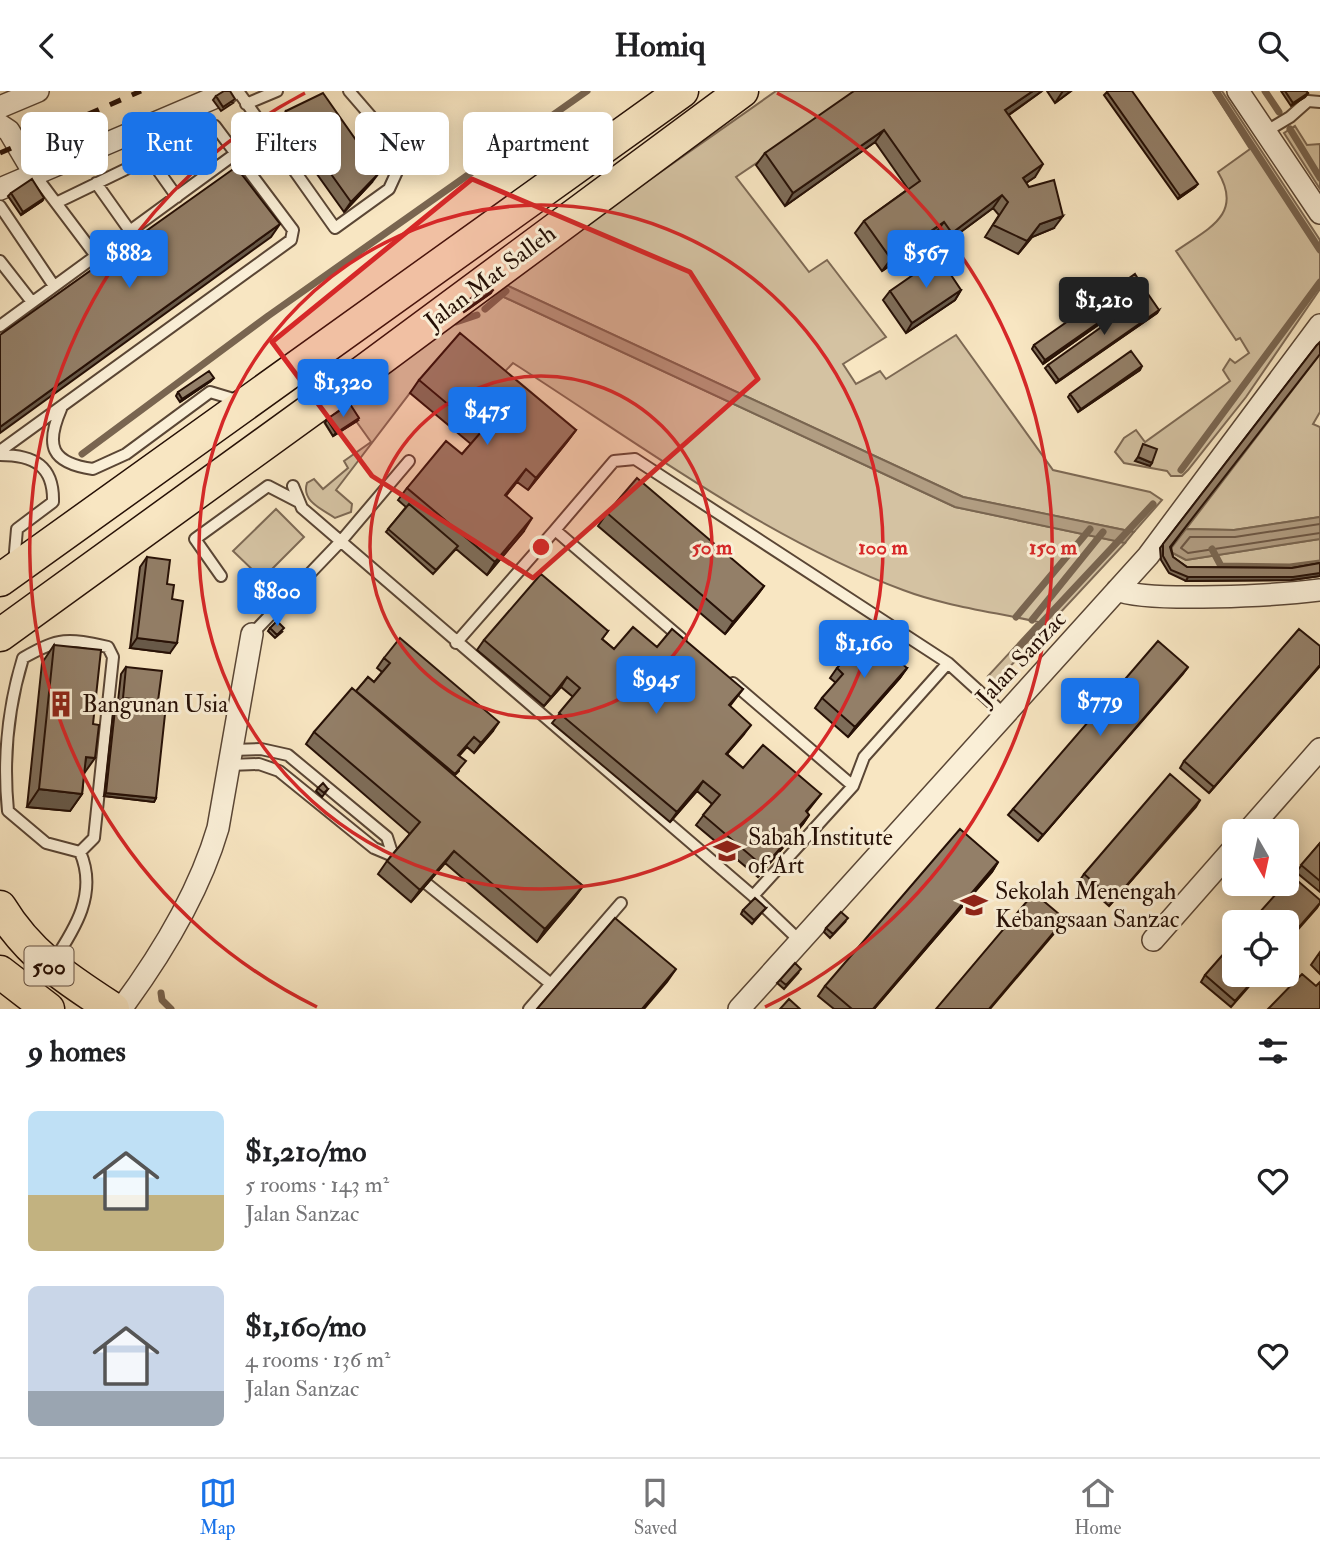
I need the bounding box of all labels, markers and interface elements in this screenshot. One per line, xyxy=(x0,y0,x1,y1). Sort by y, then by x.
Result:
text: Homiq xyxy=(614,26,706,66)
icon: back xyxy=(28,27,66,65)
icon: search xyxy=(1254,27,1292,65)
chip: Buy xyxy=(21,112,108,175)
chip: Rent xyxy=(122,112,217,175)
chip: Filters xyxy=(231,112,341,175)
chip: New xyxy=(355,112,449,175)
chip: Apartment xyxy=(463,112,613,175)
street label: Jalan Mat Salleh xyxy=(418,218,562,337)
pin: $882 xyxy=(88,231,170,290)
pin: $567 xyxy=(885,231,967,290)
text: $882 xyxy=(106,238,152,267)
text: $567 xyxy=(903,238,949,267)
pin: $1,210 xyxy=(1047,278,1161,337)
text: $1,210 xyxy=(1075,285,1133,314)
pin: $1,320 xyxy=(286,359,400,419)
text: $1,320 xyxy=(314,367,372,396)
pin: $475 xyxy=(446,387,528,447)
text: $475 xyxy=(464,395,510,424)
text: 50 m xyxy=(692,534,733,561)
text: 100 m xyxy=(858,534,909,561)
text: 150 m xyxy=(1029,534,1078,561)
centre of rings xyxy=(529,535,553,559)
pin: $800 xyxy=(236,568,318,628)
text: $800 xyxy=(253,576,301,605)
street label: Jalan Sanzac xyxy=(969,604,1074,713)
pin: $1,160 xyxy=(807,621,921,680)
text: $1,160 xyxy=(835,628,893,657)
pin: $945 xyxy=(615,657,697,716)
text: $945 xyxy=(632,664,680,693)
pin: $779 xyxy=(1059,679,1141,738)
text: $779 xyxy=(1077,686,1123,715)
building icon: Bangunan Usia xyxy=(46,689,76,719)
place label: Bangunan Usia xyxy=(82,689,229,720)
north arrow xyxy=(1222,819,1298,896)
map controls xyxy=(1222,819,1299,987)
place label: Sabah Institute of Art xyxy=(748,822,893,881)
school or university icon: Sabah Institute of Art xyxy=(712,836,742,866)
place label: Sekolah Menengah Kebangsaan Sanzac xyxy=(995,876,1180,935)
school or university icon: Sekolah Menengah Kebangsaan Sanzac xyxy=(959,890,989,920)
button: locate xyxy=(1222,910,1299,987)
road number: 500 xyxy=(24,947,74,985)
icon: filters xyxy=(1254,1032,1292,1070)
text: 9 homes xyxy=(28,1033,126,1070)
text: $1,210/mo xyxy=(245,1133,366,1170)
icon: home xyxy=(84,1139,168,1223)
icon: heart xyxy=(1254,1162,1292,1200)
text: 5 rooms · 143 m² xyxy=(245,1170,389,1199)
text: Jalan Sanzac xyxy=(245,1199,359,1228)
text: $1,160/mo xyxy=(245,1308,366,1345)
icon: home xyxy=(84,1314,168,1398)
icon: heart xyxy=(1254,1337,1292,1375)
text: 4 rooms · 136 m² xyxy=(245,1345,391,1374)
text: Jalan Sanzac xyxy=(245,1374,359,1403)
tab: Map xyxy=(199,1474,237,1540)
tab: Saved xyxy=(634,1474,677,1540)
tab: Home xyxy=(1074,1474,1121,1540)

